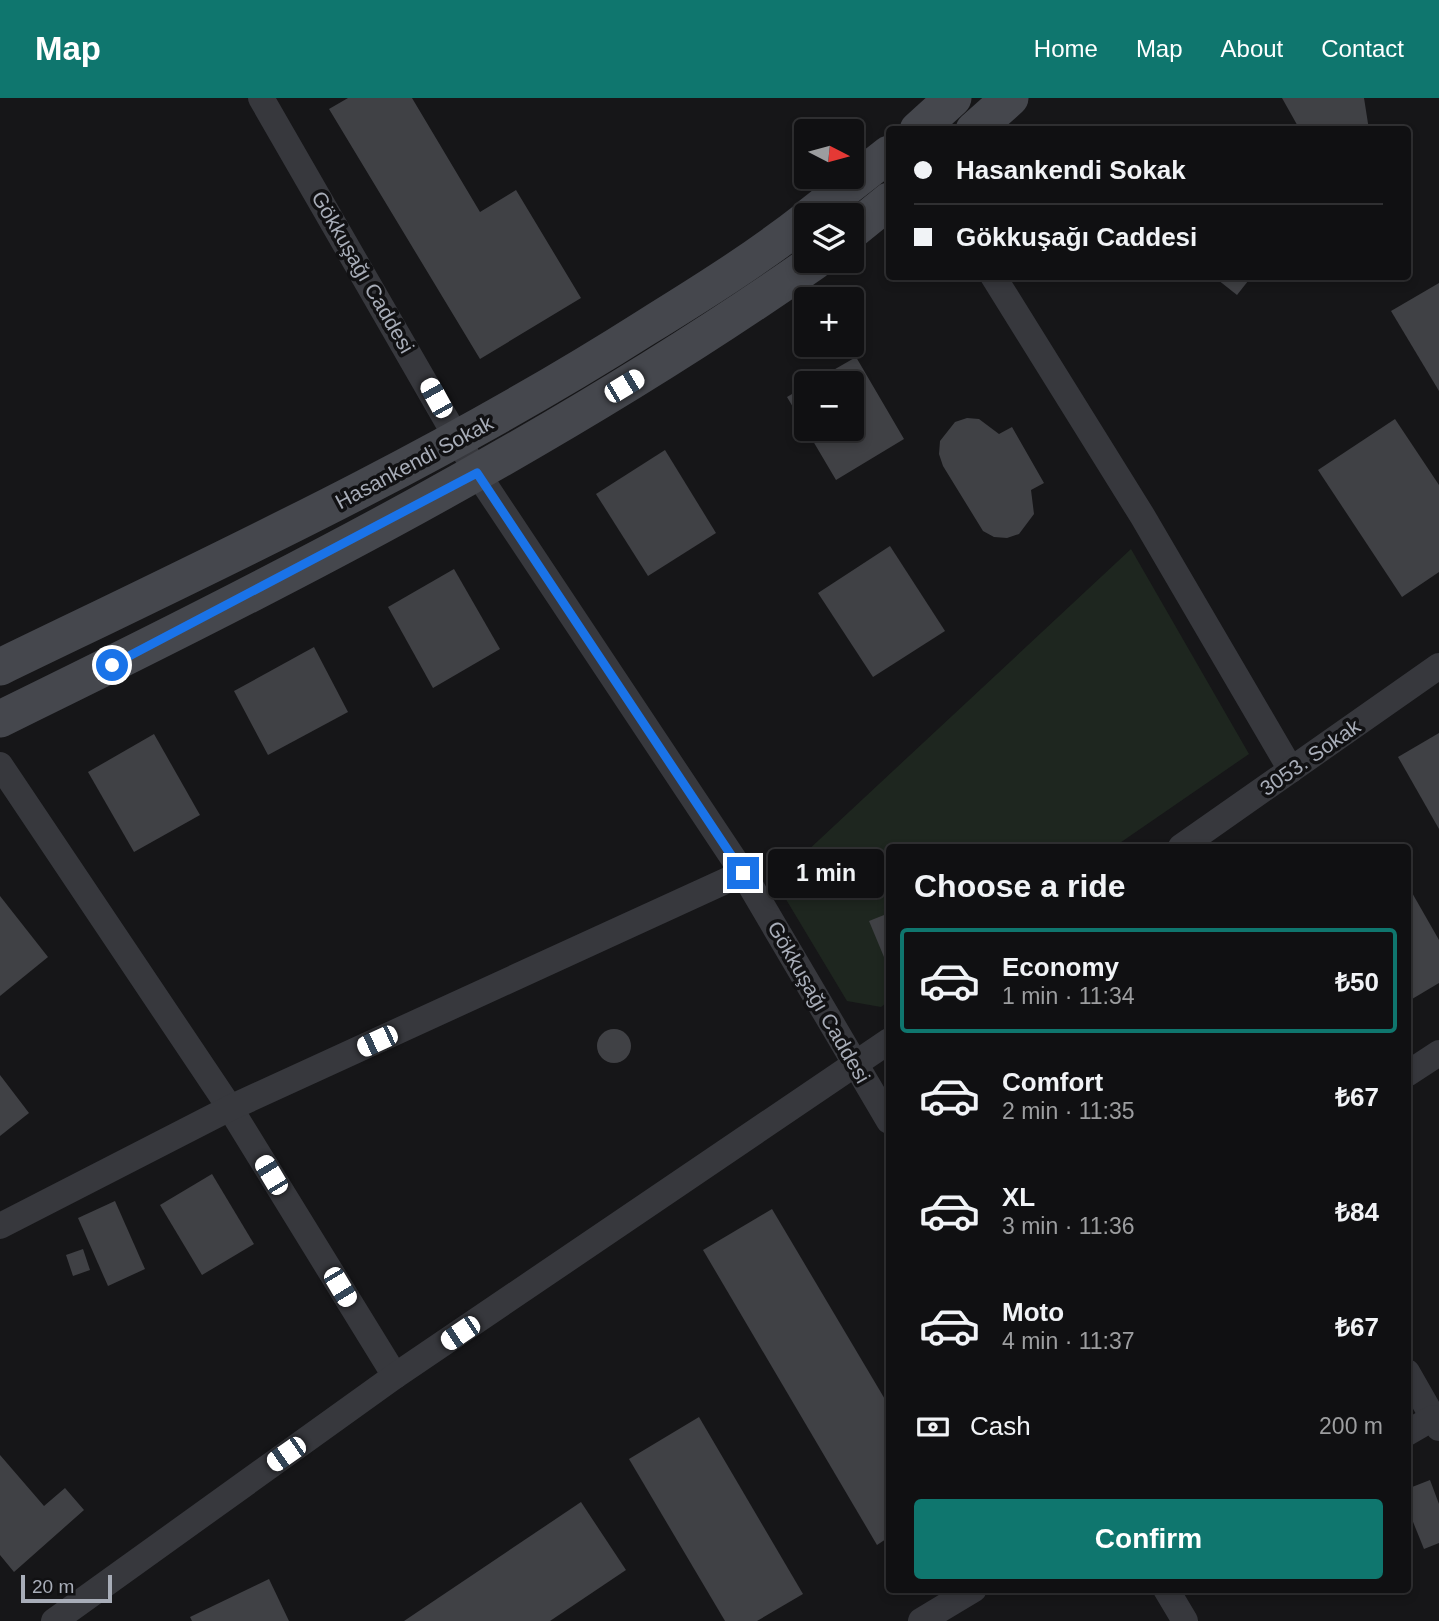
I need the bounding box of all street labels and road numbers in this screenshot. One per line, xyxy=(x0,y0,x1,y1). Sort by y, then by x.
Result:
street label: Gökkuşağı Caddesi xyxy=(307,187,419,357)
street label: Hasankendi Sokak xyxy=(331,411,497,513)
street label: 3053. Sokak xyxy=(1256,714,1365,800)
street label: Gökkuşağı Caddesi xyxy=(763,917,875,1087)

